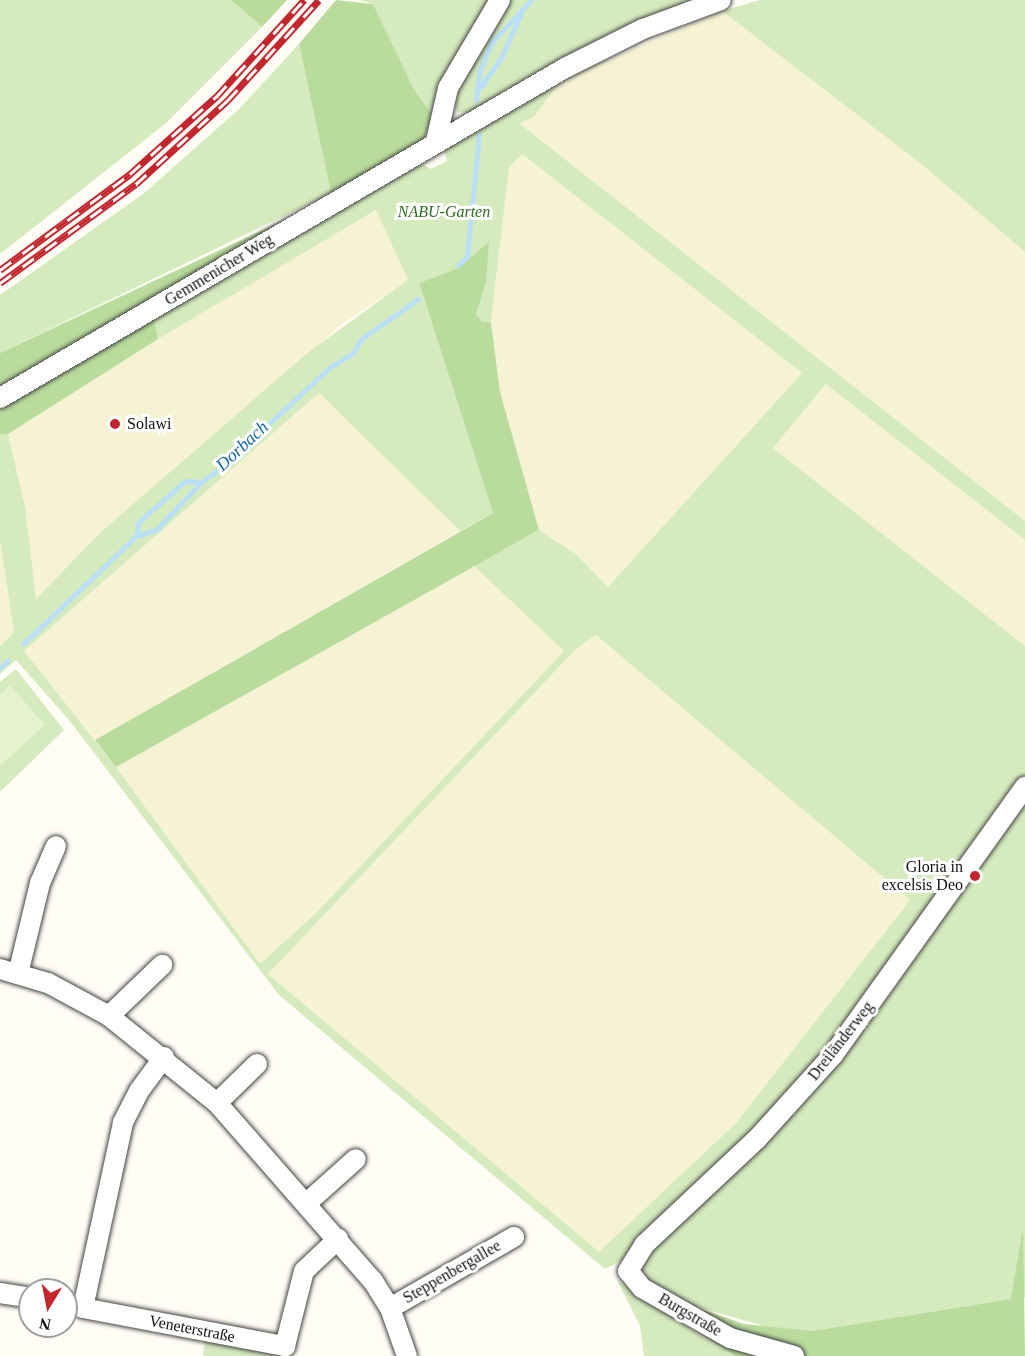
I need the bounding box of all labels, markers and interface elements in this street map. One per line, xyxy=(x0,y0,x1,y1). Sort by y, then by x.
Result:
park label: NABU-Garten xyxy=(398,202,490,222)
street label: Gemmenicher Weg xyxy=(161,230,277,310)
place label: Solawi xyxy=(127,414,171,434)
water label: Dorbach xyxy=(211,416,273,476)
marker: Solawi xyxy=(108,417,122,431)
place label: Gloria in excelsis Deo xyxy=(882,857,963,895)
marker: Gloria in excelsis Deo xyxy=(968,869,982,883)
street label: Dreiländerweg xyxy=(804,998,878,1084)
street label: Steppenbergallee xyxy=(400,1236,504,1308)
north arrow xyxy=(18,1278,78,1338)
street label: Burgstraße xyxy=(655,1289,725,1341)
street label: Veneterstraße xyxy=(147,1311,237,1347)
text: N xyxy=(38,1315,52,1334)

